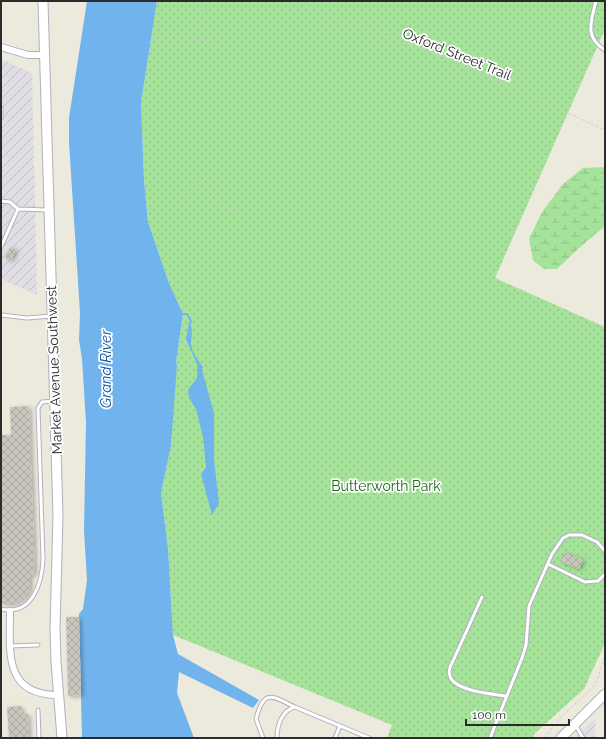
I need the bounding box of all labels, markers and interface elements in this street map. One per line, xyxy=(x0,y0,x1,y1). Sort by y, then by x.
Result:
street label: Oxford Street Trail xyxy=(400,25,514,83)
street label: Market Avenue Southwest xyxy=(43,285,65,455)
water label: Grand River xyxy=(97,329,115,408)
park label: Butterworth Park xyxy=(331,478,441,494)
scale bar xyxy=(466,701,569,727)
text: 100 m xyxy=(472,708,506,722)

